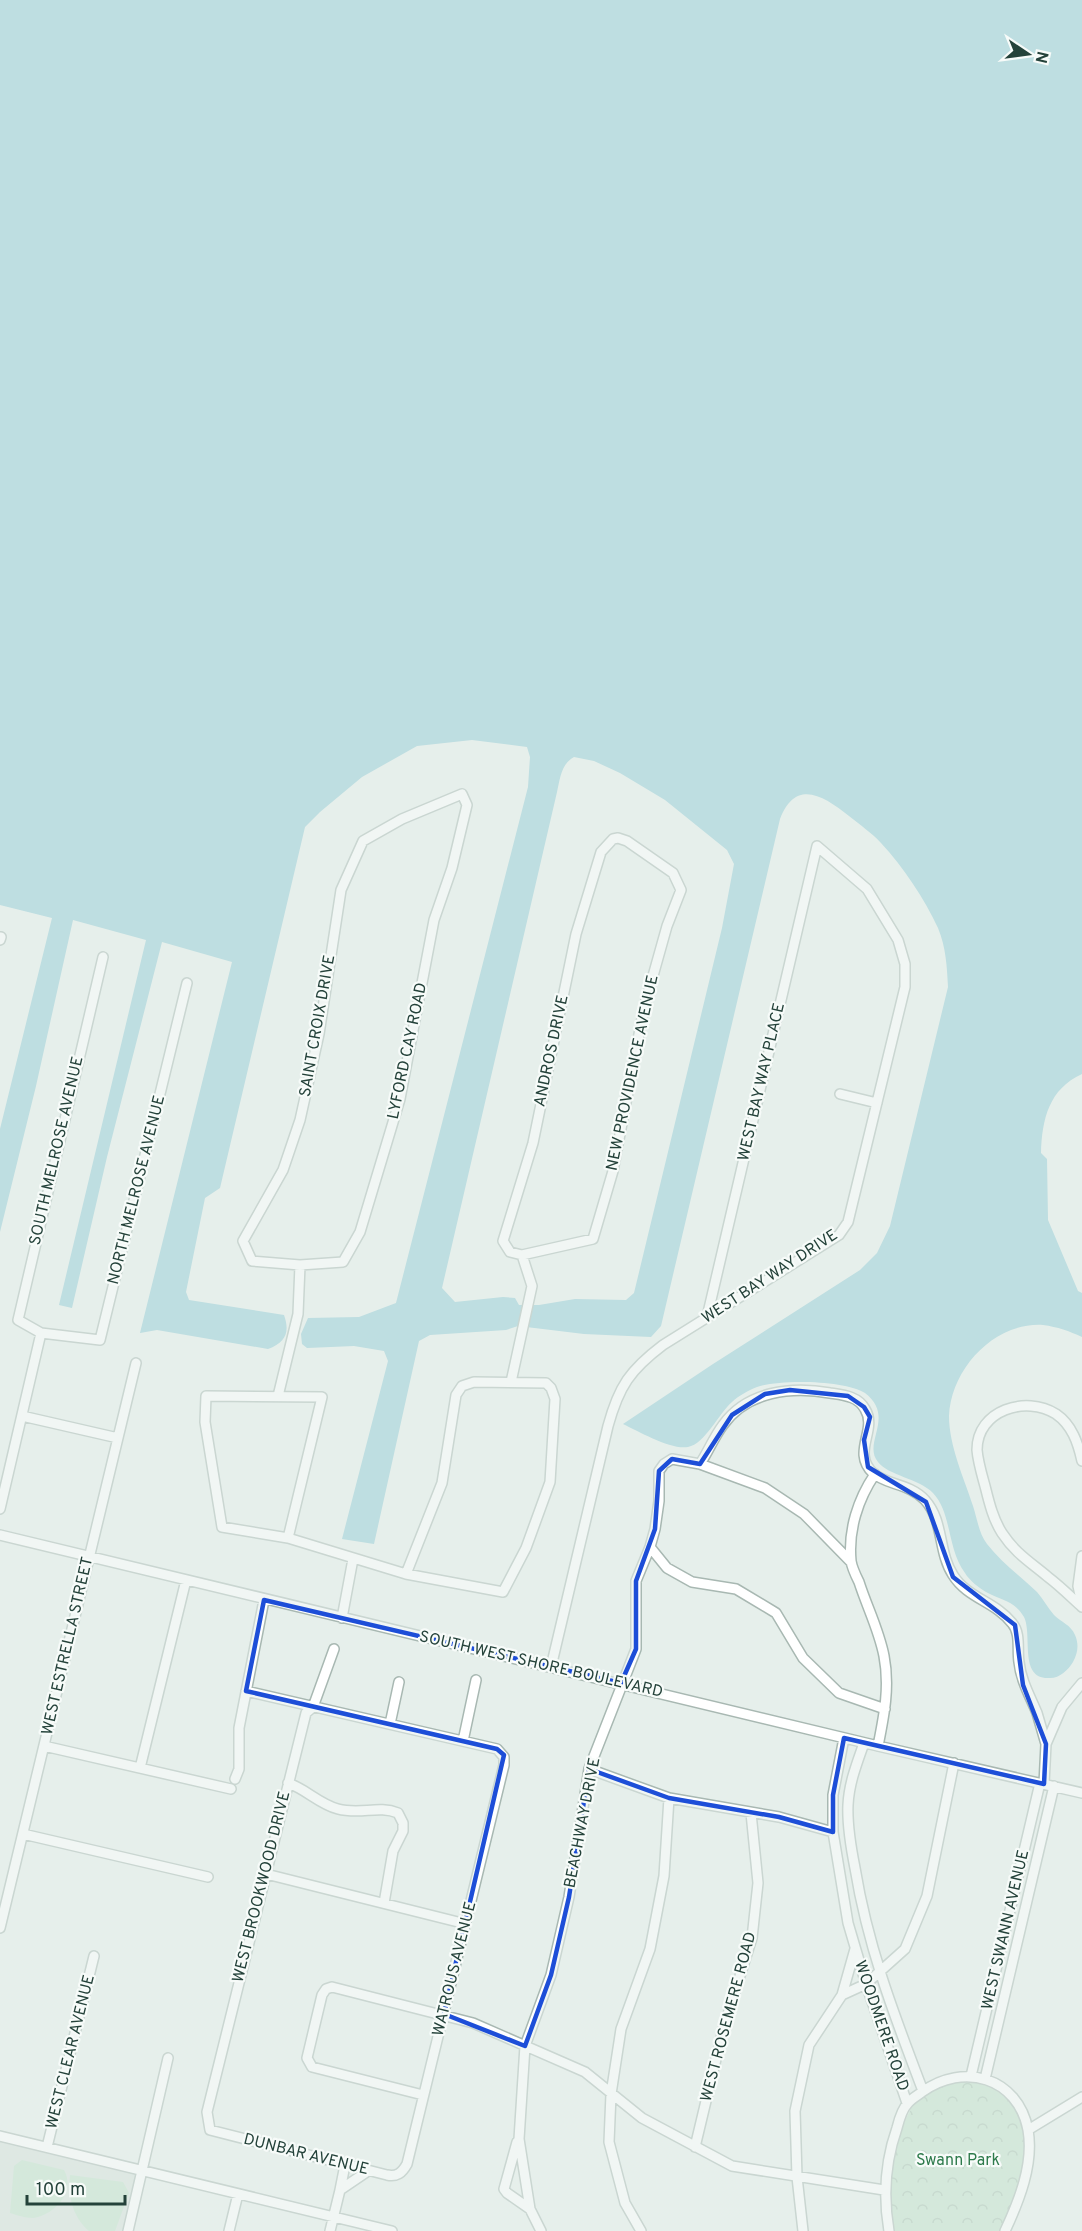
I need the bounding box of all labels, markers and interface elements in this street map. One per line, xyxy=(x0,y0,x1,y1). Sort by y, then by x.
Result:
north arrow xyxy=(998,24,1058,84)
text: N xyxy=(1030,49,1052,65)
street label: SAINT CROIX DRIVE xyxy=(296,953,340,1099)
street label: NEW PROVIDENCE AVENUE xyxy=(602,973,664,1173)
street label: LYFORD CAY ROAD xyxy=(384,981,432,1121)
street label: ANDROS DRIVE xyxy=(530,993,574,1109)
street label: WEST BAY WAY PLACE xyxy=(734,1001,790,1163)
street label: SOUTH MELROSE AVENUE xyxy=(26,1055,88,1247)
street label: NORTH MELROSE AVENUE xyxy=(104,1093,170,1287)
street label: WEST BAY WAY DRIVE xyxy=(698,1226,842,1328)
street label: WEST ESTRELLA STREET xyxy=(38,1555,98,1737)
street label: SOUTH WEST SHORE BOULEVARD xyxy=(417,1627,665,1703)
street label: BEACHWAY DRIVE xyxy=(561,1756,605,1890)
street label: WEST BROOKWOOD DRIVE xyxy=(229,1789,295,1985)
street label: WEST SWANN AVENUE xyxy=(978,1848,1034,2012)
street label: WATROUS AVENUE xyxy=(429,1900,481,2038)
street label: WEST ROSEMERE ROAD xyxy=(697,1930,761,2104)
street label: WOODMERE ROAD xyxy=(849,1958,913,2094)
street label: WEST CLEAR AVENUE xyxy=(42,1973,100,2131)
street label: DUNBAR AVENUE xyxy=(241,2130,371,2180)
park label: Swann Park xyxy=(916,2151,1000,2171)
scale bar xyxy=(27,2168,124,2206)
text: 100 m xyxy=(36,2179,85,2202)

